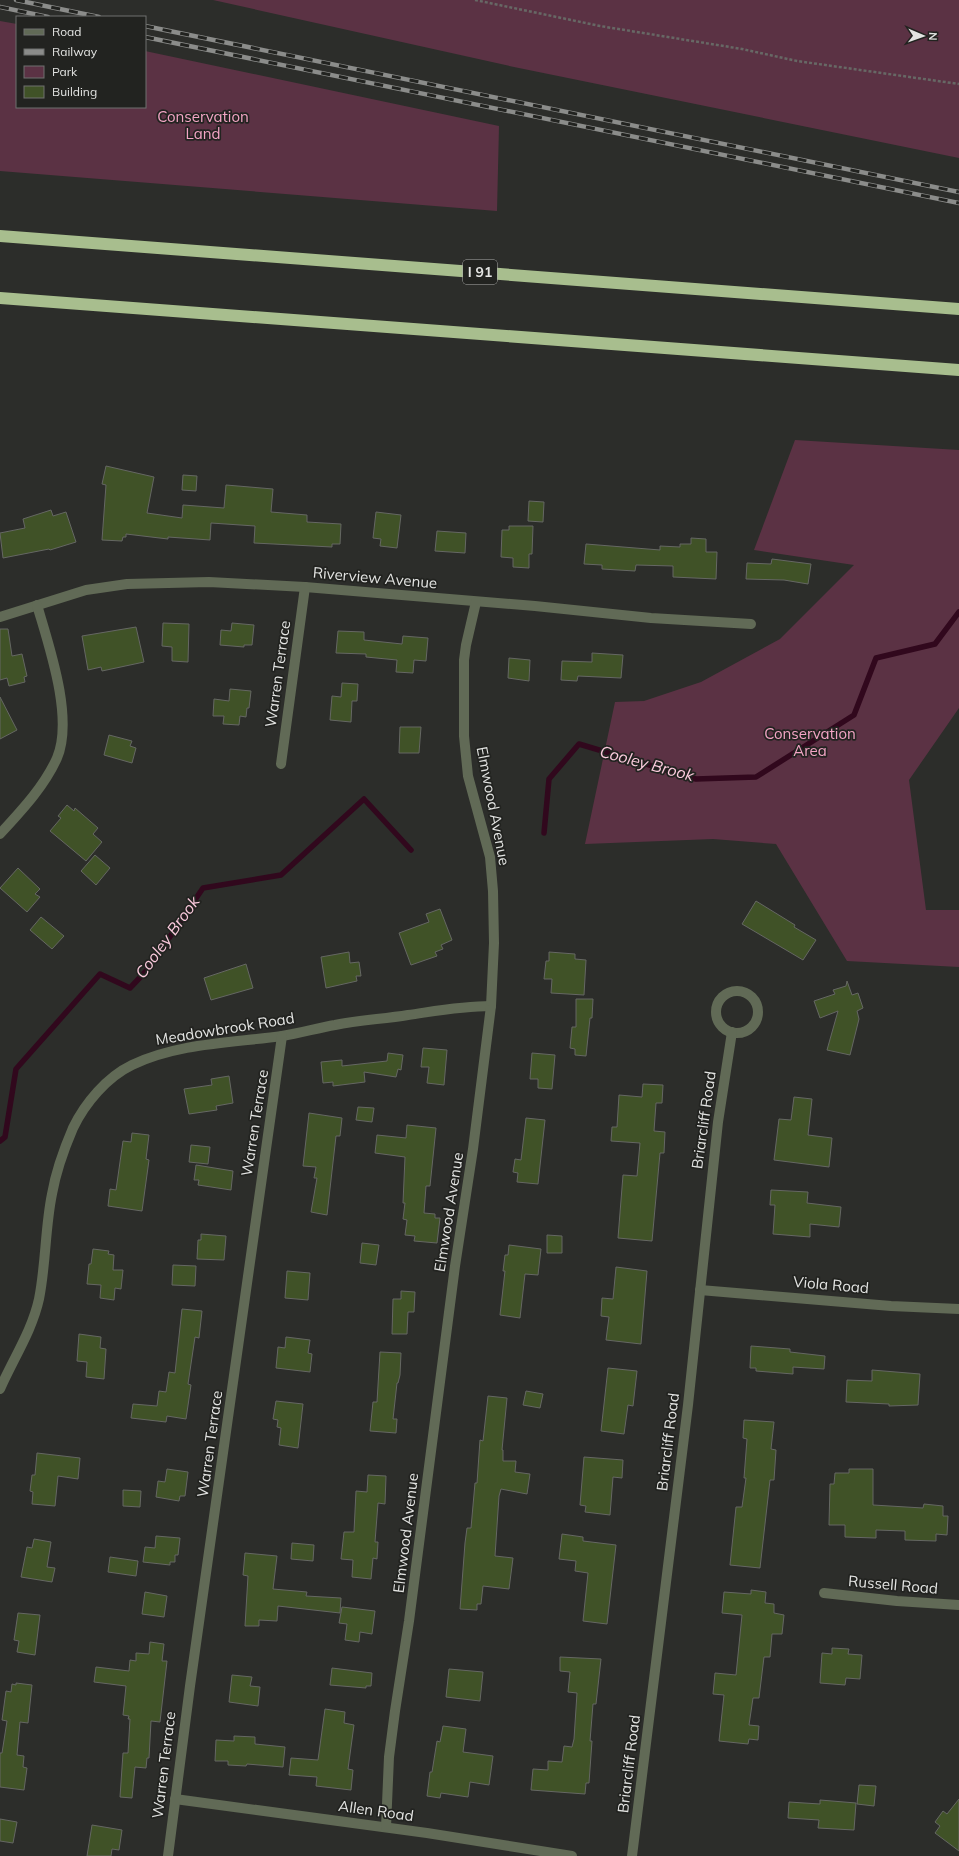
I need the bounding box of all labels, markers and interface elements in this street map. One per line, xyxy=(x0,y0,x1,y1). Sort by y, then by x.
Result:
legend xyxy=(16,16,146,108)
north arrow xyxy=(903,16,943,56)
text: Road xyxy=(52,24,81,39)
text: N xyxy=(926,32,940,41)
text: Railway xyxy=(52,44,98,59)
text: Park xyxy=(52,64,78,79)
text: Building xyxy=(52,84,97,99)
park label: Conservation Land xyxy=(157,107,249,143)
road number: I 91 xyxy=(463,260,497,284)
street label: Riverview Avenue xyxy=(312,563,438,592)
street label: Warren Terrace xyxy=(261,619,294,729)
park label: Conservation Area xyxy=(764,724,856,760)
water label: Cooley Brook xyxy=(598,741,697,785)
street label: Elmwood Avenue xyxy=(473,745,514,867)
water label: Cooley Brook xyxy=(130,891,204,982)
street label: Meadowbrook Road xyxy=(154,1008,296,1049)
street label: Warren Terrace xyxy=(237,1068,272,1178)
street label: Briarcliff Road xyxy=(687,1070,720,1170)
street label: Elmwood Avenue xyxy=(430,1151,467,1273)
street label: Viola Road xyxy=(792,1272,870,1297)
street label: Warren Terrace xyxy=(193,1389,226,1499)
street label: Briarcliff Road xyxy=(652,1392,683,1492)
street label: Elmwood Avenue xyxy=(389,1472,422,1594)
street label: Russell Road xyxy=(847,1571,939,1598)
street label: Warren Terrace xyxy=(148,1710,180,1820)
street label: Briarcliff Road xyxy=(613,1714,644,1814)
street label: Allen Road xyxy=(337,1796,415,1825)

